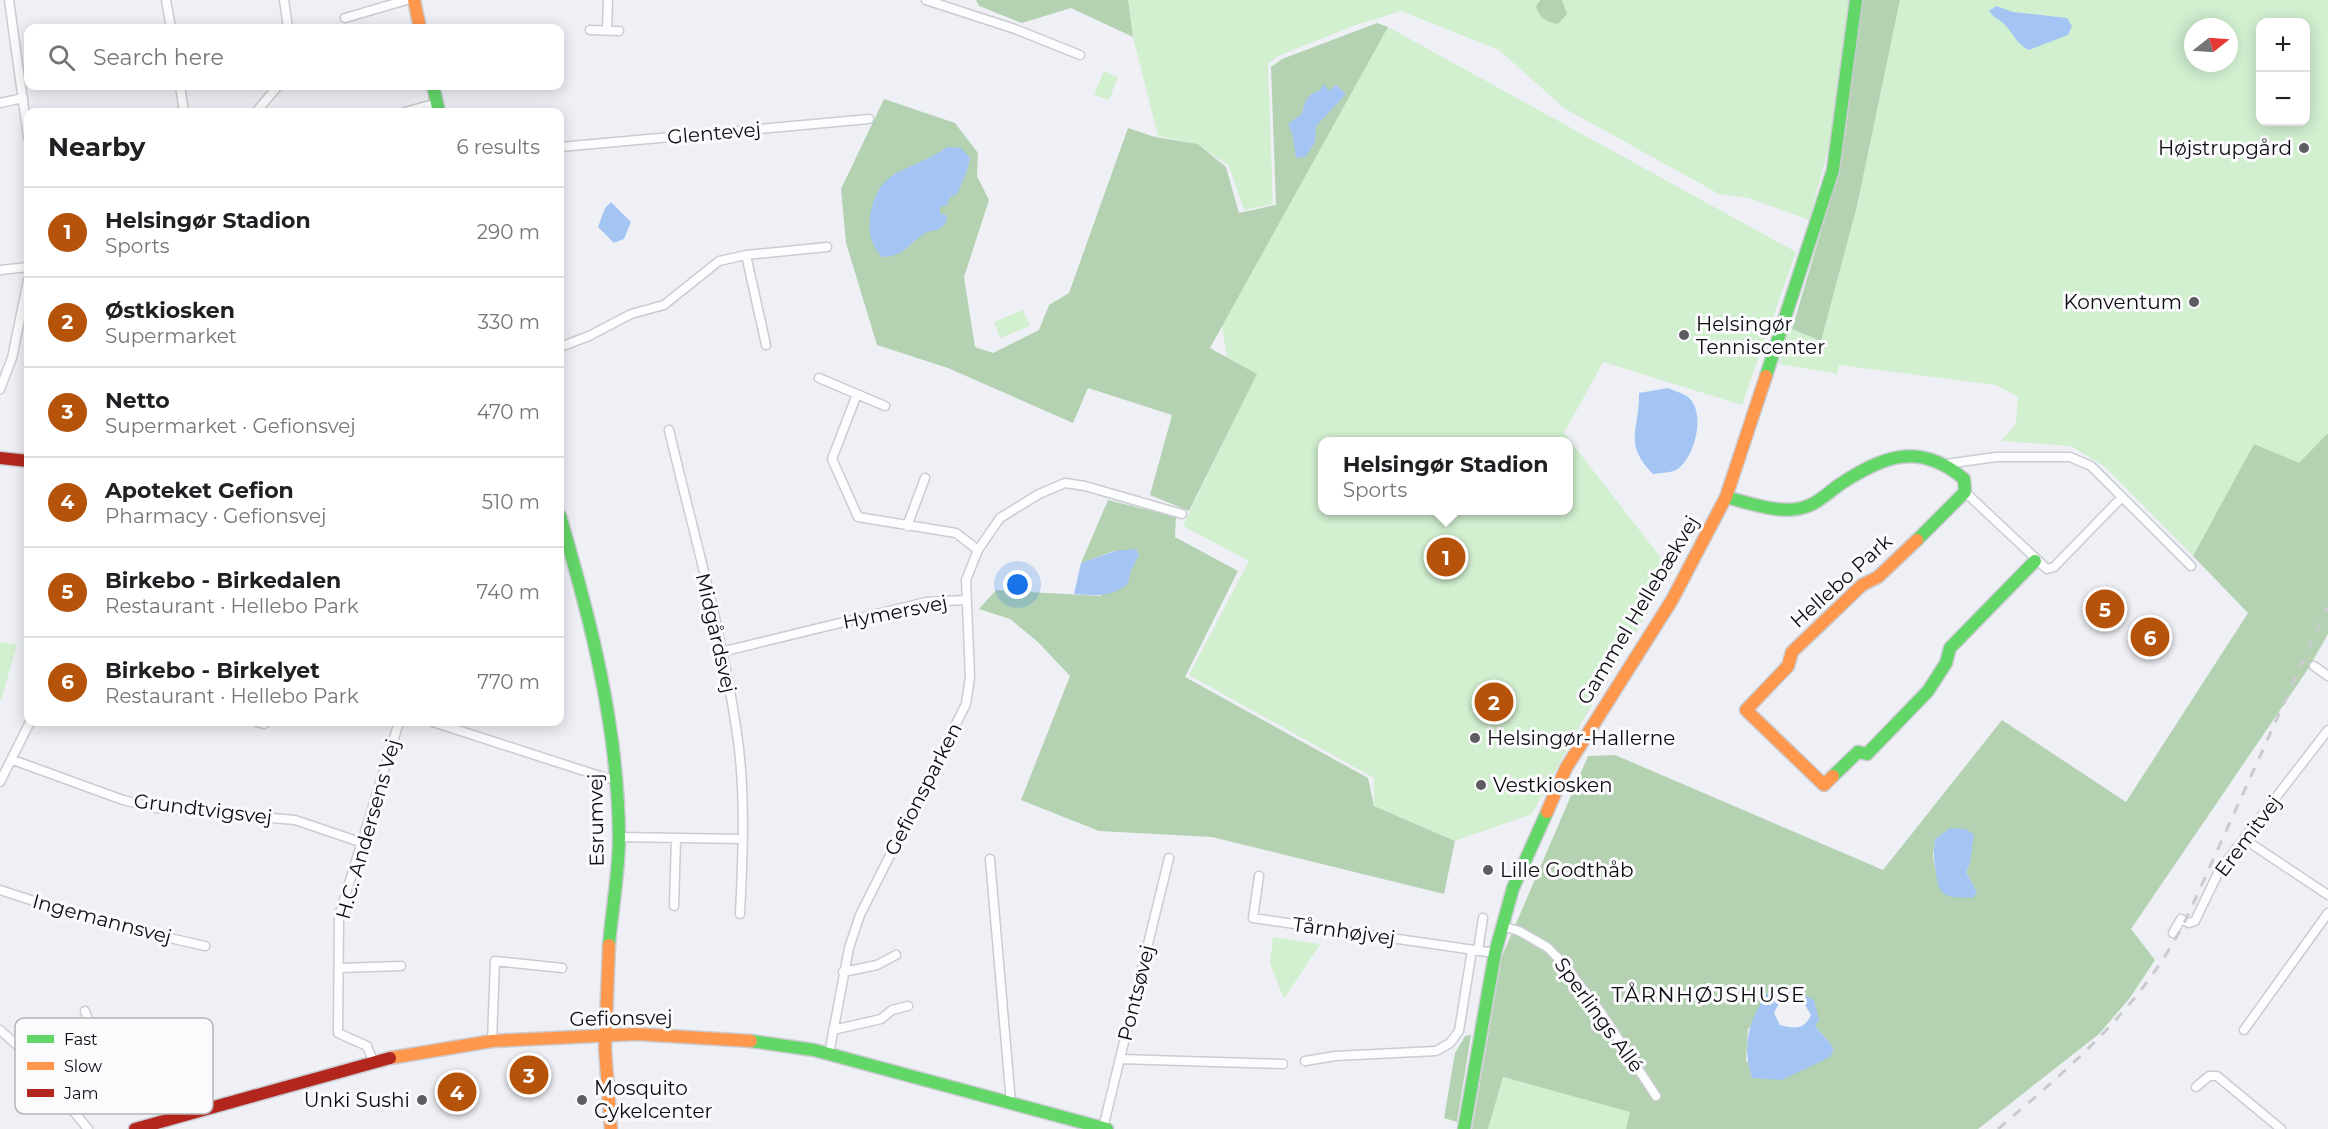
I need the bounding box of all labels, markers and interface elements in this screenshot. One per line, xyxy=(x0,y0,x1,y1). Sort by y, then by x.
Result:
north arrow xyxy=(2184,18,2238,72)
map controls xyxy=(2256,18,2310,126)
button: + xyxy=(2256,18,2310,72)
search box xyxy=(24,24,564,90)
icon: search xyxy=(45,41,78,74)
text: Search here xyxy=(93,44,224,71)
button: − xyxy=(2256,72,2310,126)
street label: Glentevej xyxy=(666,117,762,149)
text: Nearby xyxy=(48,131,145,163)
text: 6 results xyxy=(456,135,540,159)
place label: Højstrupgård xyxy=(2158,136,2292,160)
marker: Højstrupgård xyxy=(2297,141,2311,155)
text: Helsingør Stadion xyxy=(105,207,311,234)
text: 1 xyxy=(64,220,71,244)
text: 290 m xyxy=(477,220,540,244)
text: Sports xyxy=(105,234,170,258)
place label: Konventum xyxy=(2063,290,2182,314)
marker: Konventum xyxy=(2187,295,2201,309)
text: Østkiosken xyxy=(105,297,235,324)
text: 2 xyxy=(62,310,73,334)
text: 330 m xyxy=(478,310,540,334)
place label: Helsingør Tenniscenter xyxy=(1696,312,1825,359)
text: Supermarket xyxy=(105,324,237,348)
marker: Helsingør Tenniscenter xyxy=(1677,328,1691,342)
text: Netto xyxy=(105,387,170,414)
text: 3 xyxy=(62,400,73,424)
text: 470 m xyxy=(477,400,540,424)
text: Supermarket · Gefionsvej xyxy=(105,414,356,438)
popup xyxy=(1318,437,1573,515)
text: Helsingør Stadion xyxy=(1343,451,1548,478)
text: Apoteket Gefion xyxy=(105,477,294,504)
text: Sports xyxy=(1343,478,1407,502)
text: 4 xyxy=(61,490,74,514)
text: 510 m xyxy=(482,490,540,514)
text: Pharmacy · Gefionsvej xyxy=(105,504,326,528)
street label: Gammel Hellebækvej xyxy=(1572,511,1704,709)
street label: Hellebo Park xyxy=(1785,529,1897,633)
pin: 1 xyxy=(1426,534,1466,580)
text: Birkebo - Birkedalen xyxy=(105,567,341,594)
your location xyxy=(1003,570,1032,599)
street label: Midgårdsvej xyxy=(691,571,741,695)
text: 5 xyxy=(62,580,73,604)
text: 740 m xyxy=(477,580,540,604)
pin: 5 xyxy=(2086,586,2124,632)
street label: Hymersvej xyxy=(841,590,949,634)
text: Restaurant · Hellebo Park xyxy=(105,594,359,618)
pin: 6 xyxy=(2130,614,2170,660)
text: Birkebo - Birkelyet xyxy=(105,657,320,684)
text: 6 xyxy=(61,670,74,694)
text: 770 m xyxy=(477,670,540,694)
pin: 2 xyxy=(1474,680,1514,724)
text: Restaurant · Hellebo Park xyxy=(105,684,359,708)
street label: Gefionsparken xyxy=(879,719,967,859)
place label: Helsingør-Hallerne xyxy=(1487,726,1675,750)
marker: Helsingør-Hallerne xyxy=(1468,731,1482,745)
street label: H.C. Andersens Vej xyxy=(331,736,405,922)
street label: Esrumvej xyxy=(583,773,609,867)
place label: Vestkiosken xyxy=(1493,773,1613,797)
marker: Vestkiosken xyxy=(1474,778,1488,792)
street label: Grundtvigsvej xyxy=(132,789,274,829)
street label: Eremitvej xyxy=(2210,791,2286,881)
place label: Lille Godthåb xyxy=(1500,858,1634,882)
marker: Lille Godthåb xyxy=(1481,863,1495,877)
street label: Ingemannsvej xyxy=(30,889,174,949)
street label: Tårnhøjvej xyxy=(1291,912,1397,950)
street label: Pontsøvej xyxy=(1112,942,1160,1044)
street label: Sperlings Allé xyxy=(1549,953,1649,1077)
district label: TÅRNHØJSHUSE xyxy=(1611,982,1807,1007)
street label: Gefionsvej xyxy=(569,1005,673,1031)
legend xyxy=(15,1018,213,1114)
text: Fast xyxy=(64,1030,98,1049)
pin: 3 xyxy=(510,1052,548,1098)
text: Slow xyxy=(64,1057,102,1076)
pin: 4 xyxy=(438,1070,476,1114)
place label: Mosquito Cykelcenter xyxy=(594,1076,713,1123)
text: Jam xyxy=(63,1084,98,1103)
place label: Unki Sushi xyxy=(304,1088,410,1112)
marker: Unki Sushi xyxy=(415,1093,429,1107)
marker: Mosquito Cykelcenter xyxy=(575,1093,589,1107)

